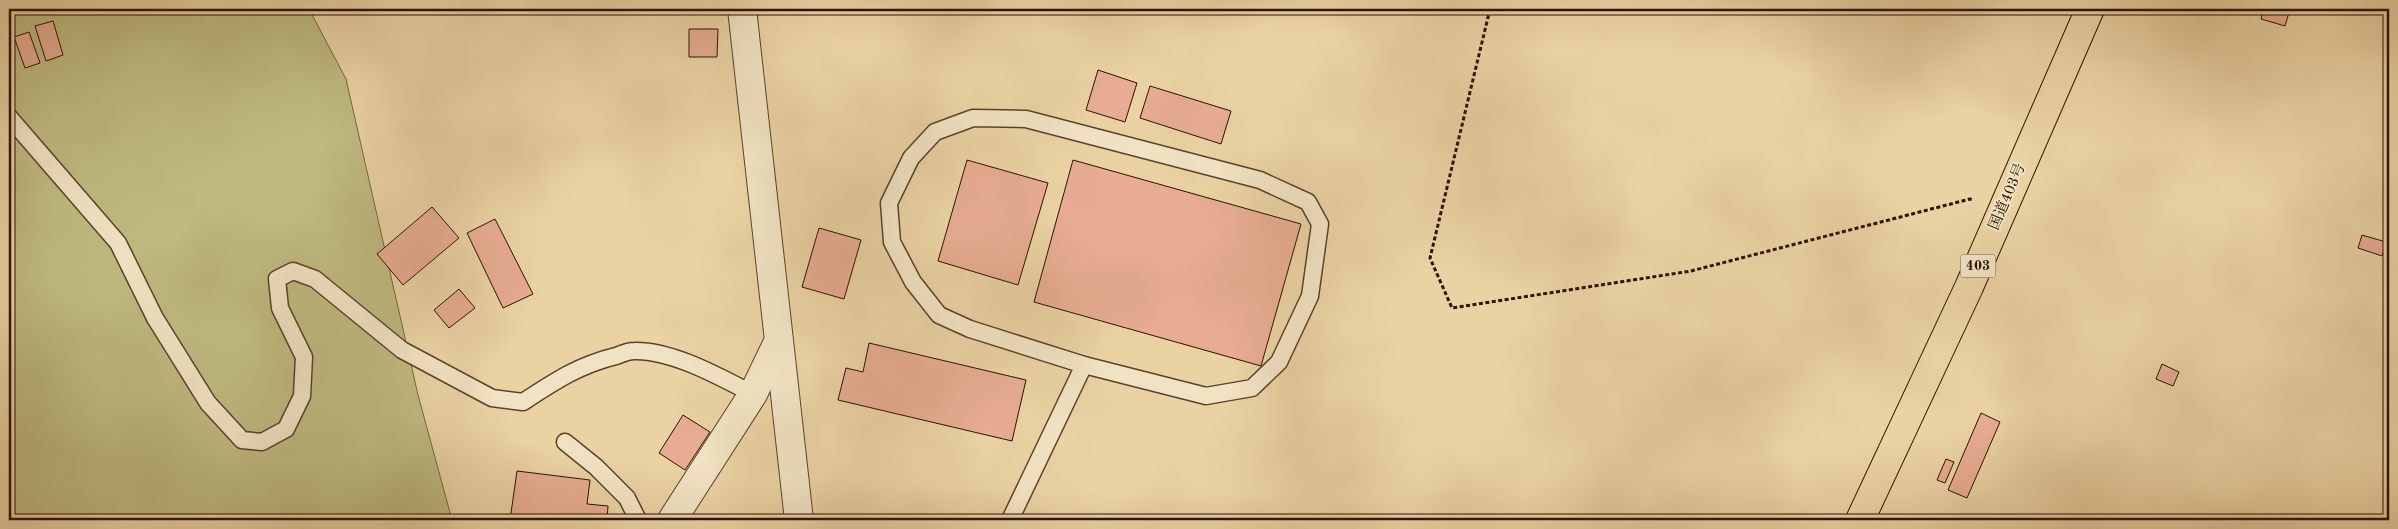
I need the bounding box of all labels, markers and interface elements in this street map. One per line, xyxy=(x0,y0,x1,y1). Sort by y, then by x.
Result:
street label: 国道403号 xyxy=(1985,161,2029,233)
road number: 403 xyxy=(1960,255,1996,278)

